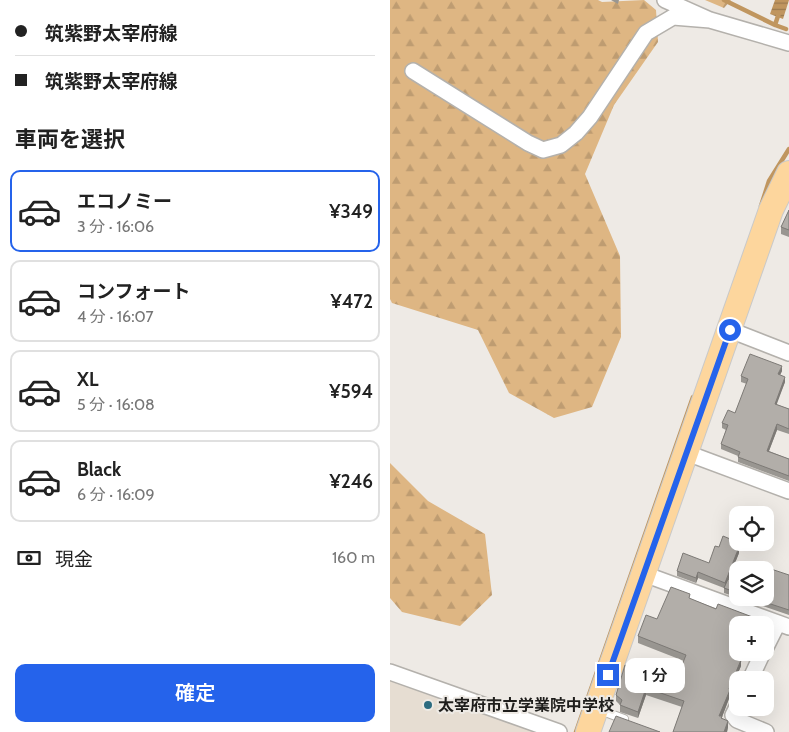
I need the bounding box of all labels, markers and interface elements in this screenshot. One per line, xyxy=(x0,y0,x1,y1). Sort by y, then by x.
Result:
text: 筑紫野太宰府線 xyxy=(45,22,178,45)
text: 筑紫野太宰府線 xyxy=(45,70,178,93)
text: 車両を選択 xyxy=(15,126,125,153)
icon: car xyxy=(17,189,62,234)
text: エコノミー xyxy=(77,190,172,213)
text: ¥349 xyxy=(329,200,373,223)
text: 3 分 · 16:06 xyxy=(77,217,154,236)
icon: car xyxy=(17,279,62,324)
text: コンフォート xyxy=(77,280,190,303)
text: ¥472 xyxy=(331,290,373,313)
text: 4 分 · 16:07 xyxy=(77,307,154,326)
route start xyxy=(719,319,741,341)
text: XL xyxy=(77,368,98,391)
icon: car xyxy=(17,369,62,414)
text: ¥594 xyxy=(329,380,373,403)
text: 5 分 · 16:08 xyxy=(77,395,155,414)
text: Black xyxy=(77,458,121,481)
icon: car xyxy=(17,459,62,504)
text: ¥246 xyxy=(330,470,373,493)
text: 6 分 · 16:09 xyxy=(77,485,155,504)
map controls xyxy=(729,506,774,716)
button: locate xyxy=(729,506,774,551)
icon: cash xyxy=(15,544,43,572)
text: 現金 xyxy=(55,548,93,571)
text: 160 m xyxy=(332,548,375,567)
button: layers xyxy=(729,561,774,606)
button: + xyxy=(729,616,774,661)
callout: 1 分 xyxy=(626,658,686,692)
button: 確定 xyxy=(15,664,375,722)
route end xyxy=(597,664,619,686)
text: 1 分 xyxy=(642,666,668,685)
button: − xyxy=(729,671,774,716)
place label: 太宰府市立学業院中学校 xyxy=(438,696,614,715)
marker: 太宰府市立学業院中学校 xyxy=(422,699,434,711)

